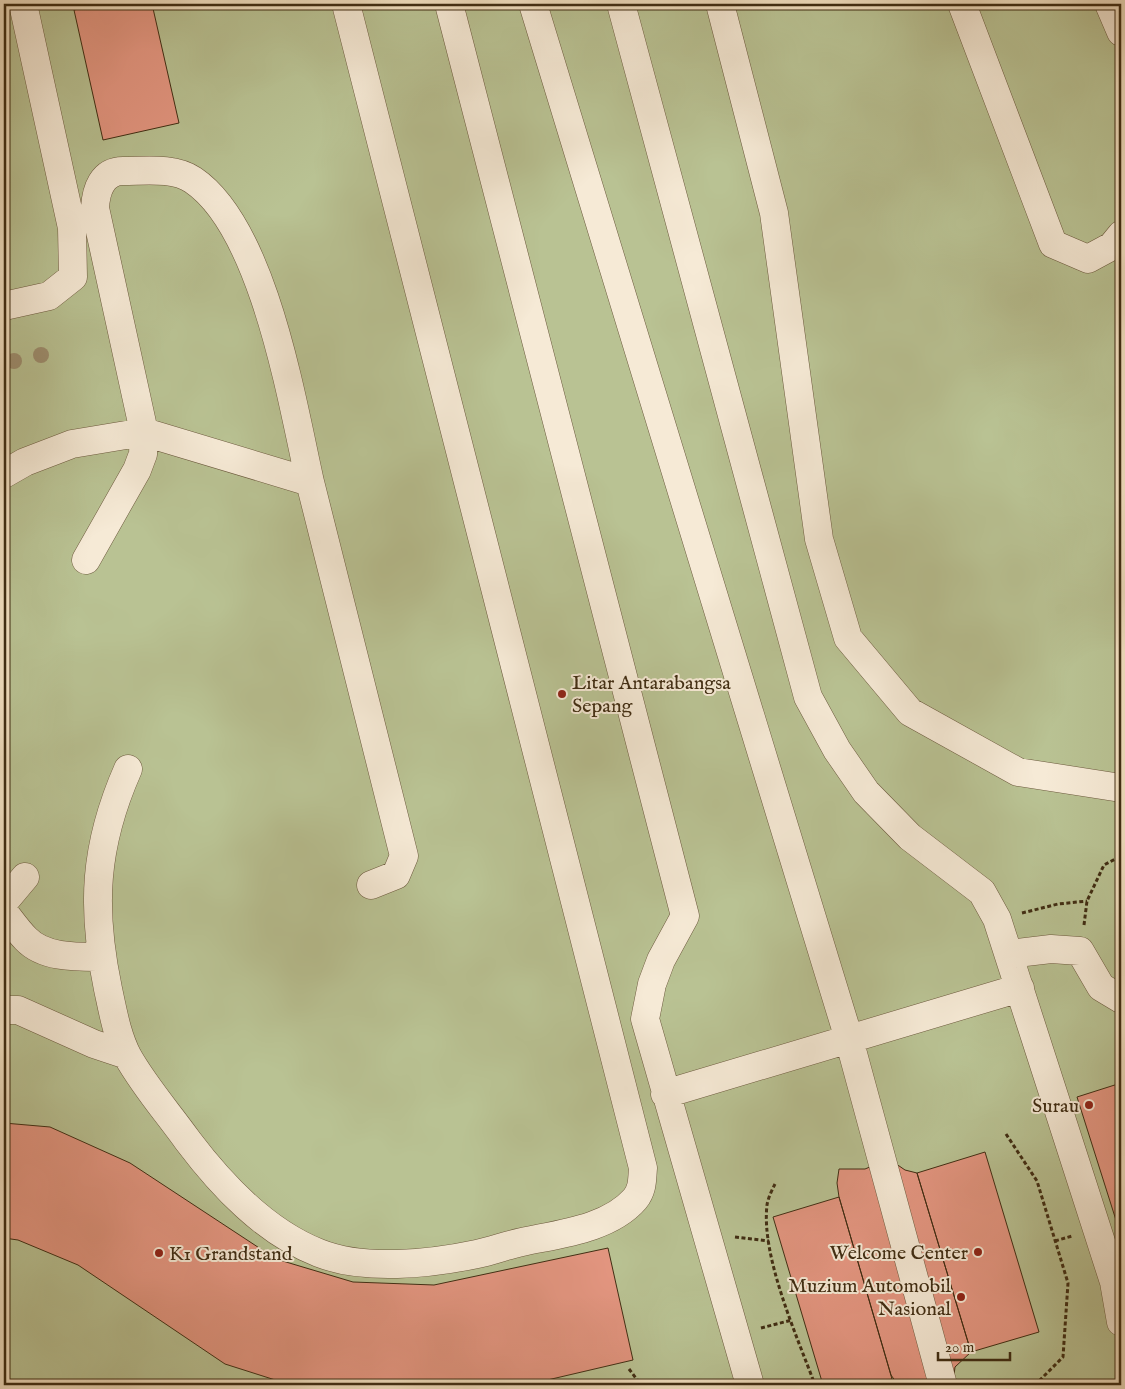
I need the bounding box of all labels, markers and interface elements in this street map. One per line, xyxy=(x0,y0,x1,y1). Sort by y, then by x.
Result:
place label: Litar Antarabangsa Sepang xyxy=(572,671,731,719)
marker: Litar Antarabangsa Sepang xyxy=(556,688,568,700)
place label: Surau xyxy=(1032,1094,1079,1119)
marker: Surau xyxy=(1083,1099,1095,1111)
place label: Welcome Center xyxy=(830,1241,969,1266)
place label: K1 Grandstand xyxy=(169,1242,293,1267)
marker: Welcome Center xyxy=(972,1246,984,1258)
marker: K1 Grandstand xyxy=(153,1247,165,1259)
place label: Muzium Automobil Nasional xyxy=(788,1274,952,1322)
marker: Muzium Automobil Nasional xyxy=(955,1291,967,1303)
scale bar xyxy=(938,1329,1010,1361)
text: 20 m xyxy=(945,1338,975,1357)

